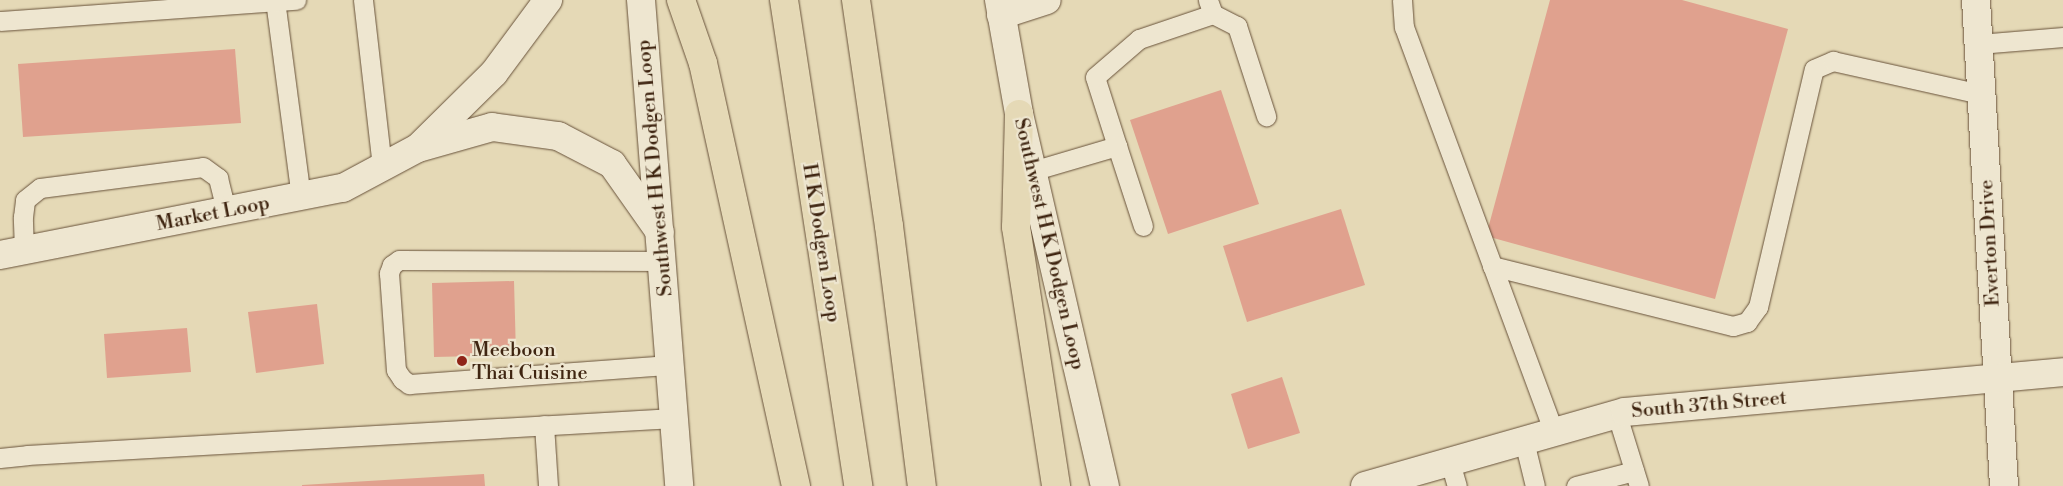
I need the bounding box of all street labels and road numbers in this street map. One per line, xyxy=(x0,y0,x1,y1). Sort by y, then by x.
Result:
street label: Southwest H K Dodgen Loop xyxy=(632,39,678,297)
street label: Southwest H K Dodgen Loop xyxy=(1008,116,1090,372)
street label: H K Dodgen Loop xyxy=(797,162,845,324)
street label: Everton Drive xyxy=(1975,179,2005,307)
street label: Market Loop xyxy=(154,191,272,237)
street label: South 37th Street xyxy=(1630,386,1788,424)

